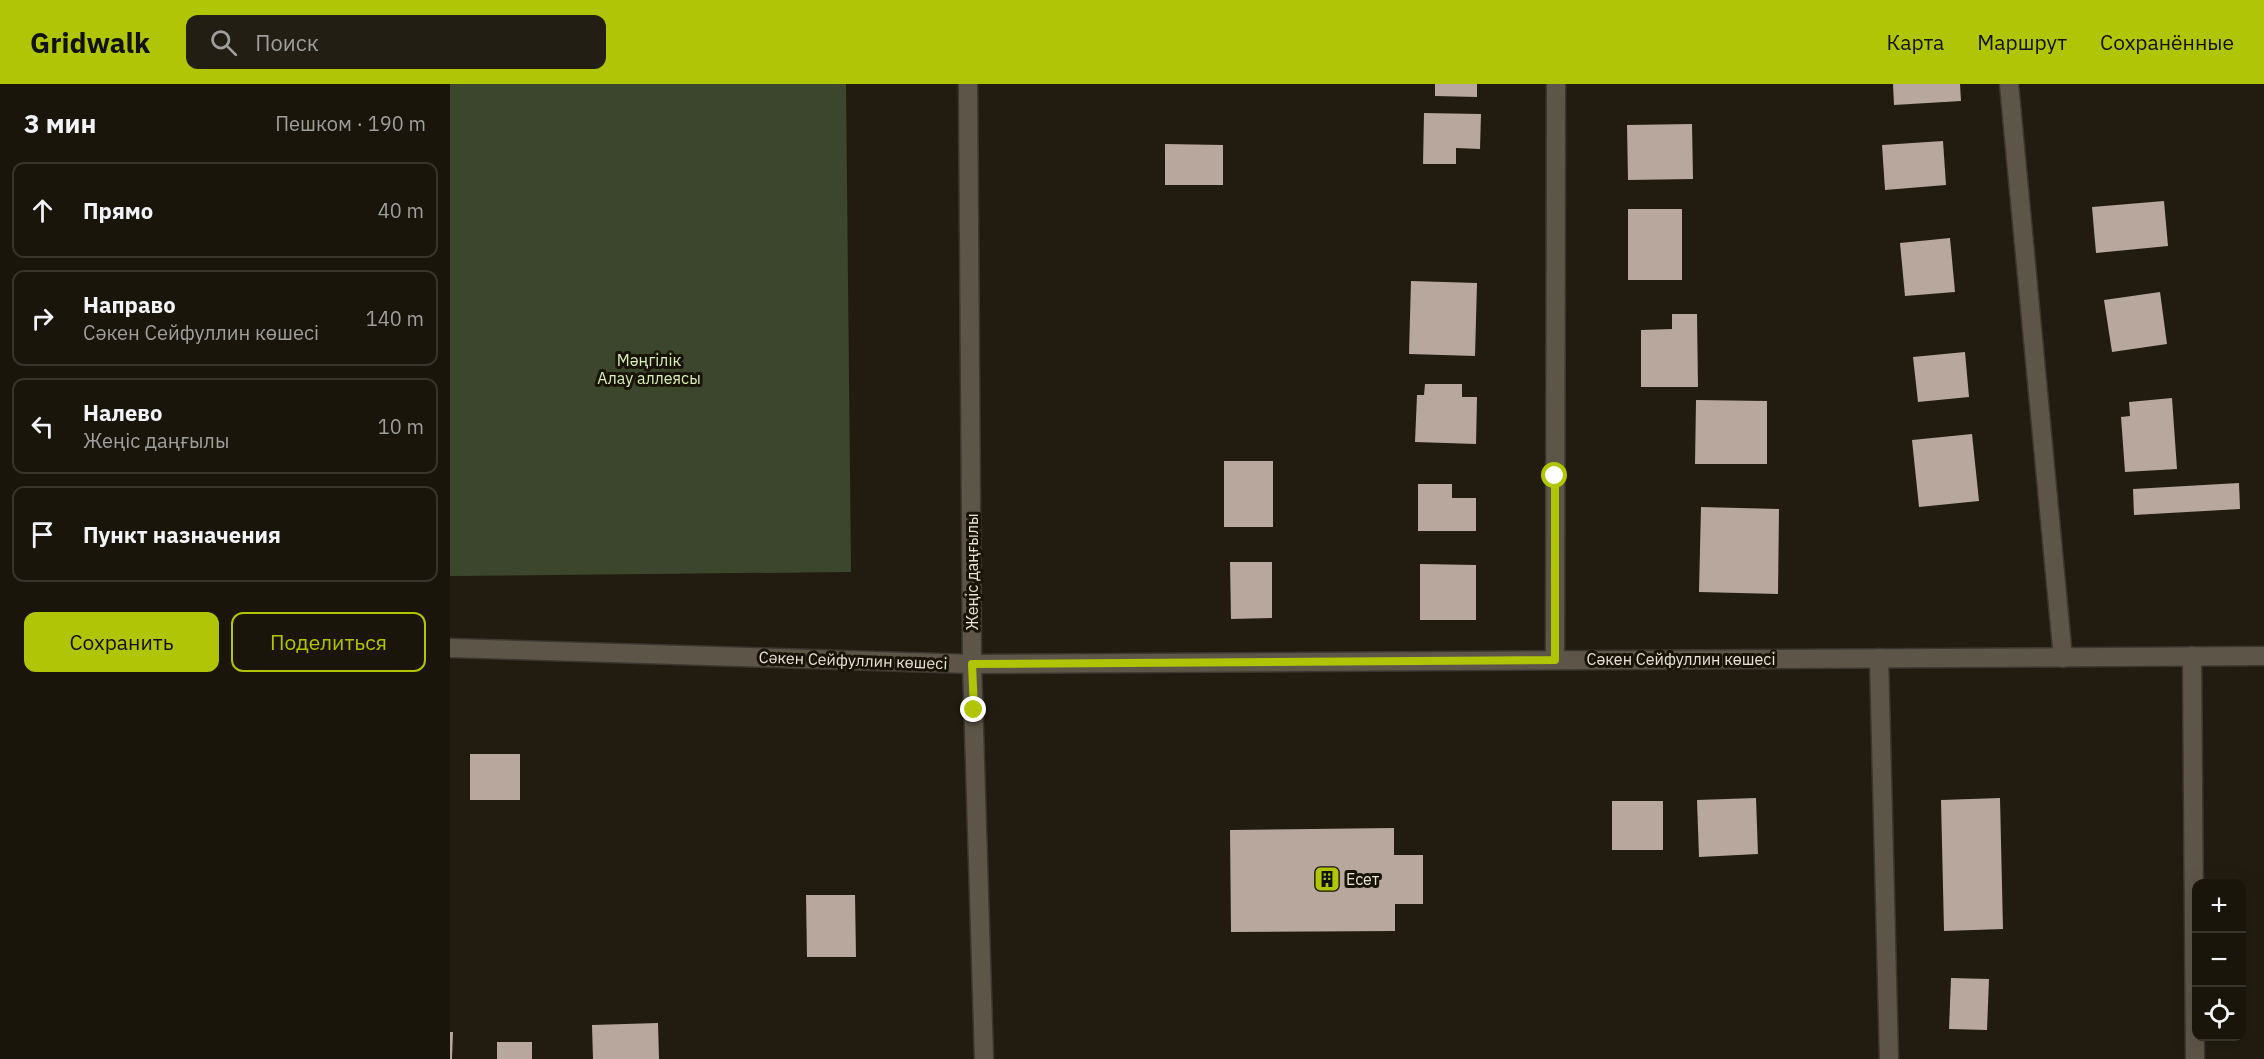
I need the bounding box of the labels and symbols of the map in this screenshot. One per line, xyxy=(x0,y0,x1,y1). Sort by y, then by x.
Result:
park label: Мәңгілік Алау аллеясы xyxy=(597,350,701,388)
route start xyxy=(1541,462,1567,488)
street label: Жеңіс даңғылы xyxy=(962,513,982,631)
street label: Сәкен Сейфуллин көшесі xyxy=(758,647,948,673)
street label: Сәкен Сейфуллин көшесі xyxy=(1587,649,1775,669)
route end xyxy=(960,696,986,722)
building icon: Есет xyxy=(1312,864,1342,894)
place label: Есет xyxy=(1346,869,1380,889)

